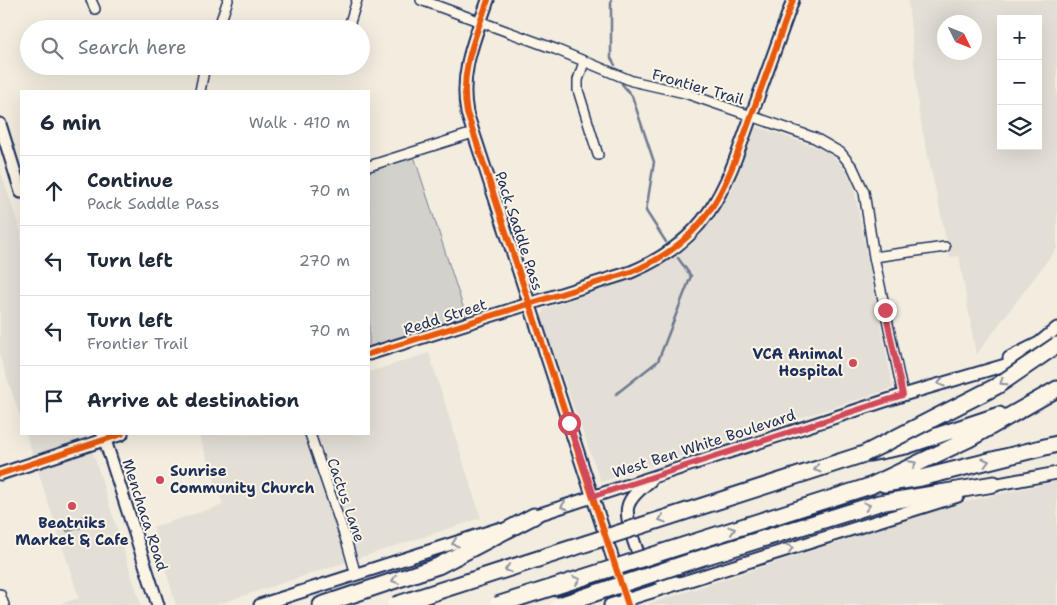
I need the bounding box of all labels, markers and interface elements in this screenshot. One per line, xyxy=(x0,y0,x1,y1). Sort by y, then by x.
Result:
north arrow xyxy=(937,15,982,60)
map controls xyxy=(997,15,1042,150)
button: + xyxy=(997,15,1042,60)
search box xyxy=(20,20,370,75)
icon: search xyxy=(38,34,66,62)
text: Search here xyxy=(78,35,187,60)
button: − xyxy=(997,60,1042,105)
street label: Frontier Trail xyxy=(650,64,747,110)
button: layers xyxy=(997,105,1042,150)
text: 6 min xyxy=(40,109,101,137)
text: Walk · 410 m xyxy=(249,112,350,133)
text: Continue xyxy=(87,168,173,193)
street label: Pack Saddle Pass xyxy=(490,169,548,293)
icon: ahead xyxy=(40,177,68,205)
text: 70 m xyxy=(309,180,350,201)
text: Pack Saddle Pass xyxy=(87,193,220,214)
icon: left xyxy=(40,247,68,275)
text: Turn left xyxy=(87,248,173,273)
text: 270 m xyxy=(299,250,350,271)
street label: Redd Street xyxy=(401,294,489,340)
route end xyxy=(874,299,897,322)
text: Turn left xyxy=(87,308,173,333)
icon: left xyxy=(40,317,68,345)
text: 70 m xyxy=(309,320,350,341)
text: Frontier Trail xyxy=(87,333,188,354)
place label: VCA Animal Hospital xyxy=(753,344,843,381)
marker: VCA Animal Hospital xyxy=(847,357,859,369)
one-way arrow xyxy=(999,376,1008,386)
one-way arrow xyxy=(937,378,946,388)
icon: arrive xyxy=(40,387,68,415)
text: Arrive at destination xyxy=(87,388,299,413)
street label: West Ben White Boulevard xyxy=(610,405,799,483)
route start xyxy=(558,412,581,435)
street label: Cactus Lane xyxy=(322,455,370,545)
street label: Menchaca Road xyxy=(117,456,173,574)
one-way arrow xyxy=(981,457,990,468)
one-way arrow xyxy=(908,460,917,470)
place label: Sunrise Community Church xyxy=(170,461,314,498)
one-way arrow xyxy=(813,463,822,473)
marker: Sunrise Community Church xyxy=(154,474,166,486)
marker: Beatniks Market & Cafe xyxy=(66,500,78,512)
one-way arrow xyxy=(560,500,569,510)
one-way arrow xyxy=(863,502,871,512)
place label: Beatniks Market & Cafe xyxy=(15,513,129,550)
one-way arrow xyxy=(659,513,667,523)
one-way arrow xyxy=(727,526,736,536)
one-way arrow xyxy=(452,537,460,547)
one-way arrow xyxy=(786,543,794,553)
one-way arrow xyxy=(504,563,512,573)
one-way arrow xyxy=(391,574,400,584)
one-way arrow xyxy=(572,575,581,585)

